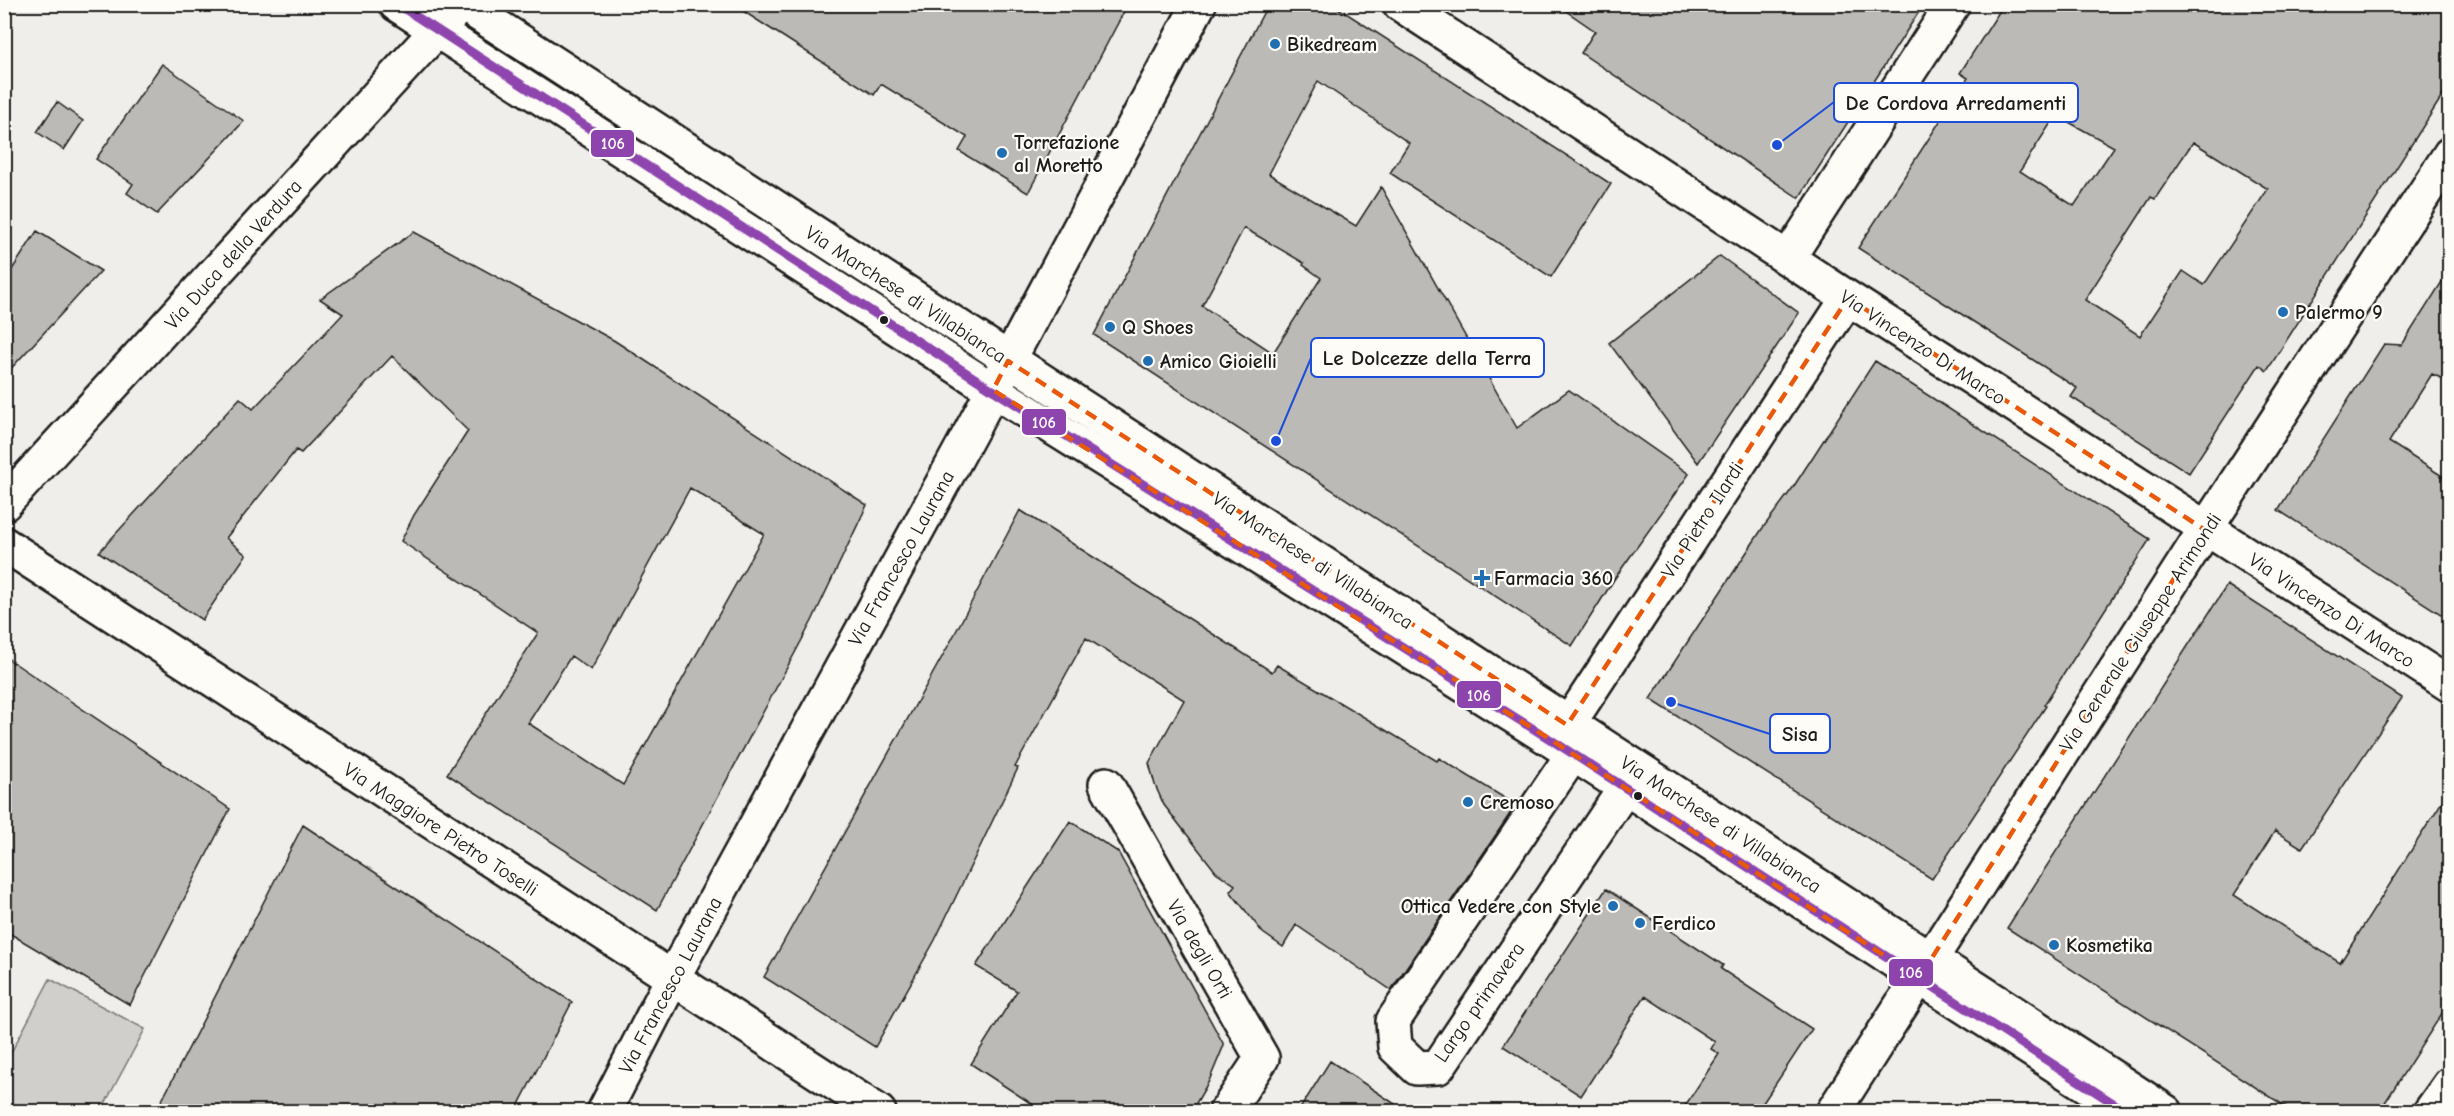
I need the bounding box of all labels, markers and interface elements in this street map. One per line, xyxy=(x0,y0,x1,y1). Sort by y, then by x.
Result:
place label: Bikedream xyxy=(1287,33,1377,56)
marker: Bikedream xyxy=(1268,37,1282,51)
callout: De Cordova Arredamenti xyxy=(1834,83,2078,122)
text: De Cordova Arredamenti xyxy=(1846,91,2066,115)
line badge: 106 xyxy=(590,129,635,158)
place label: Torrefazione al Moretto xyxy=(1014,131,1119,177)
text: 106 xyxy=(601,135,625,153)
marker: Torrefazione al Moretto xyxy=(995,146,1009,160)
street label: Via Duca della Verdura xyxy=(160,175,307,334)
street label: Via Marchese di Villabianca xyxy=(801,221,1010,368)
street label: Via Vincenzo Di Marco xyxy=(1835,285,2010,410)
place label: Palermo 9 xyxy=(2295,301,2383,324)
marker: Palermo 9 xyxy=(2276,305,2290,319)
unlabelled marker xyxy=(878,314,890,326)
place label: Q Shoes xyxy=(1122,316,1193,339)
marker: Q Shoes xyxy=(1103,320,1117,334)
callout: Le Dolcezze della Terra xyxy=(1311,338,1544,377)
text: Le Dolcezze della Terra xyxy=(1323,346,1532,370)
place label: Amico Gioielli xyxy=(1160,350,1277,373)
marker: Amico Gioielli xyxy=(1141,354,1155,368)
line badge: 106 xyxy=(1021,408,1067,436)
text: 106 xyxy=(1032,414,1056,432)
street label: Via Pietro Ilardi xyxy=(1656,458,1748,583)
street label: Via Francesco Laurana xyxy=(844,467,959,650)
street label: Via Marchese di Villabianca xyxy=(1208,487,1417,634)
street label: Via Generale Giuseppe Arimondi xyxy=(2055,509,2226,756)
street label: Via Vincenzo Di Marco xyxy=(2244,548,2419,673)
place label: Farmacia 360 xyxy=(1494,567,1613,590)
marker: Farmacia 360 xyxy=(1475,571,1489,585)
line badge: 106 xyxy=(1456,680,1502,709)
text: 106 xyxy=(1467,687,1491,705)
callout: Sisa xyxy=(1770,714,1830,753)
text: Sisa xyxy=(1782,722,1818,746)
street label: Via Marchese di Villabianca xyxy=(1616,751,1825,898)
street label: Via Maggiore Pietro Toselli xyxy=(339,758,542,901)
unlabelled marker xyxy=(1632,790,1644,802)
place label: Cremoso xyxy=(1480,791,1554,814)
marker: Cremoso xyxy=(1461,795,1475,809)
street label: Via Francesco Laurana xyxy=(614,893,727,1078)
place label: Ottica Vedere con Style xyxy=(1401,895,1601,918)
street label: Via degli Orti xyxy=(1162,896,1237,1003)
marker: Ottica Vedere con Style xyxy=(1606,899,1620,913)
place label: Ferdico xyxy=(1652,912,1716,935)
marker: Ferdico xyxy=(1633,916,1647,930)
place label: Kosmetika xyxy=(2066,934,2153,957)
street label: Largo primavera xyxy=(1430,938,1529,1067)
marker: Kosmetika xyxy=(2047,938,2061,952)
line badge: 106 xyxy=(1888,958,1934,987)
text: 106 xyxy=(1899,964,1923,982)

